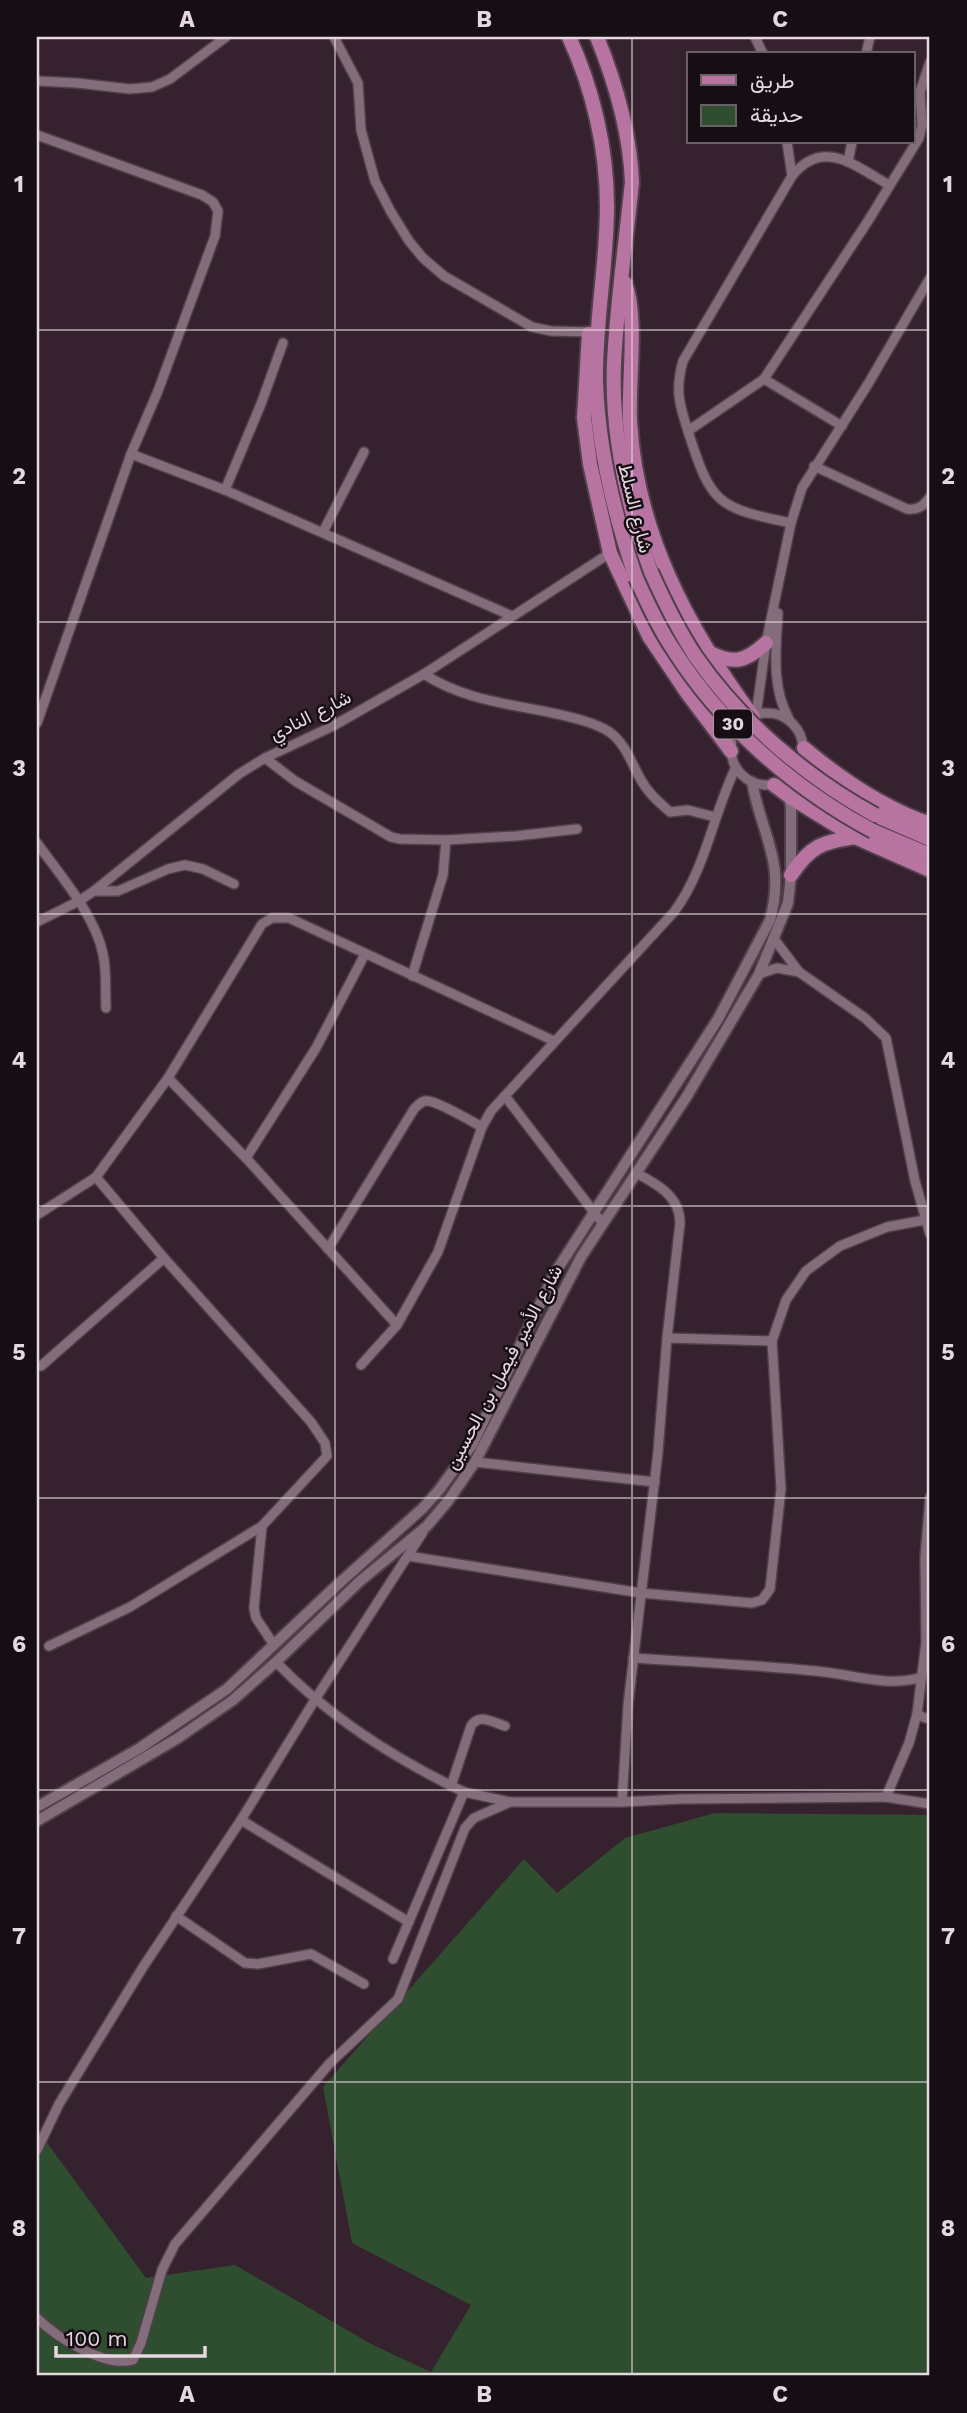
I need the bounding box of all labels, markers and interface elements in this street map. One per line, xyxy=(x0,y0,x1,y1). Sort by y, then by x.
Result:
text: A xyxy=(179,6,195,33)
text: B xyxy=(476,6,492,33)
text: C xyxy=(772,6,788,33)
legend xyxy=(687,52,914,144)
text: طريق xyxy=(750,68,795,94)
text: حديقة xyxy=(750,102,803,127)
text: 1 xyxy=(14,171,24,198)
text: 1 xyxy=(943,171,953,198)
street label: شارع السلط xyxy=(612,461,658,555)
text: 2 xyxy=(12,463,26,490)
text: 2 xyxy=(941,463,955,490)
street label: شارع النادي xyxy=(266,685,357,749)
road number: 30 xyxy=(714,710,752,738)
text: 3 xyxy=(12,755,26,782)
text: 3 xyxy=(941,755,955,782)
text: 4 xyxy=(12,1047,27,1074)
text: 4 xyxy=(941,1047,956,1074)
street label: شارع الأمير فيصل بن الحسين xyxy=(440,1261,568,1474)
text: 5 xyxy=(12,1339,26,1366)
text: 5 xyxy=(941,1339,955,1366)
text: 6 xyxy=(12,1631,26,1658)
text: 6 xyxy=(941,1631,955,1658)
text: 7 xyxy=(12,1923,26,1950)
text: 7 xyxy=(941,1923,955,1950)
text: 8 xyxy=(12,2215,26,2242)
text: 8 xyxy=(941,2215,955,2242)
scale bar xyxy=(56,2315,205,2359)
text: 100 m xyxy=(66,2326,128,2351)
text: A xyxy=(179,2381,195,2408)
text: B xyxy=(476,2381,492,2408)
text: C xyxy=(772,2381,788,2408)

